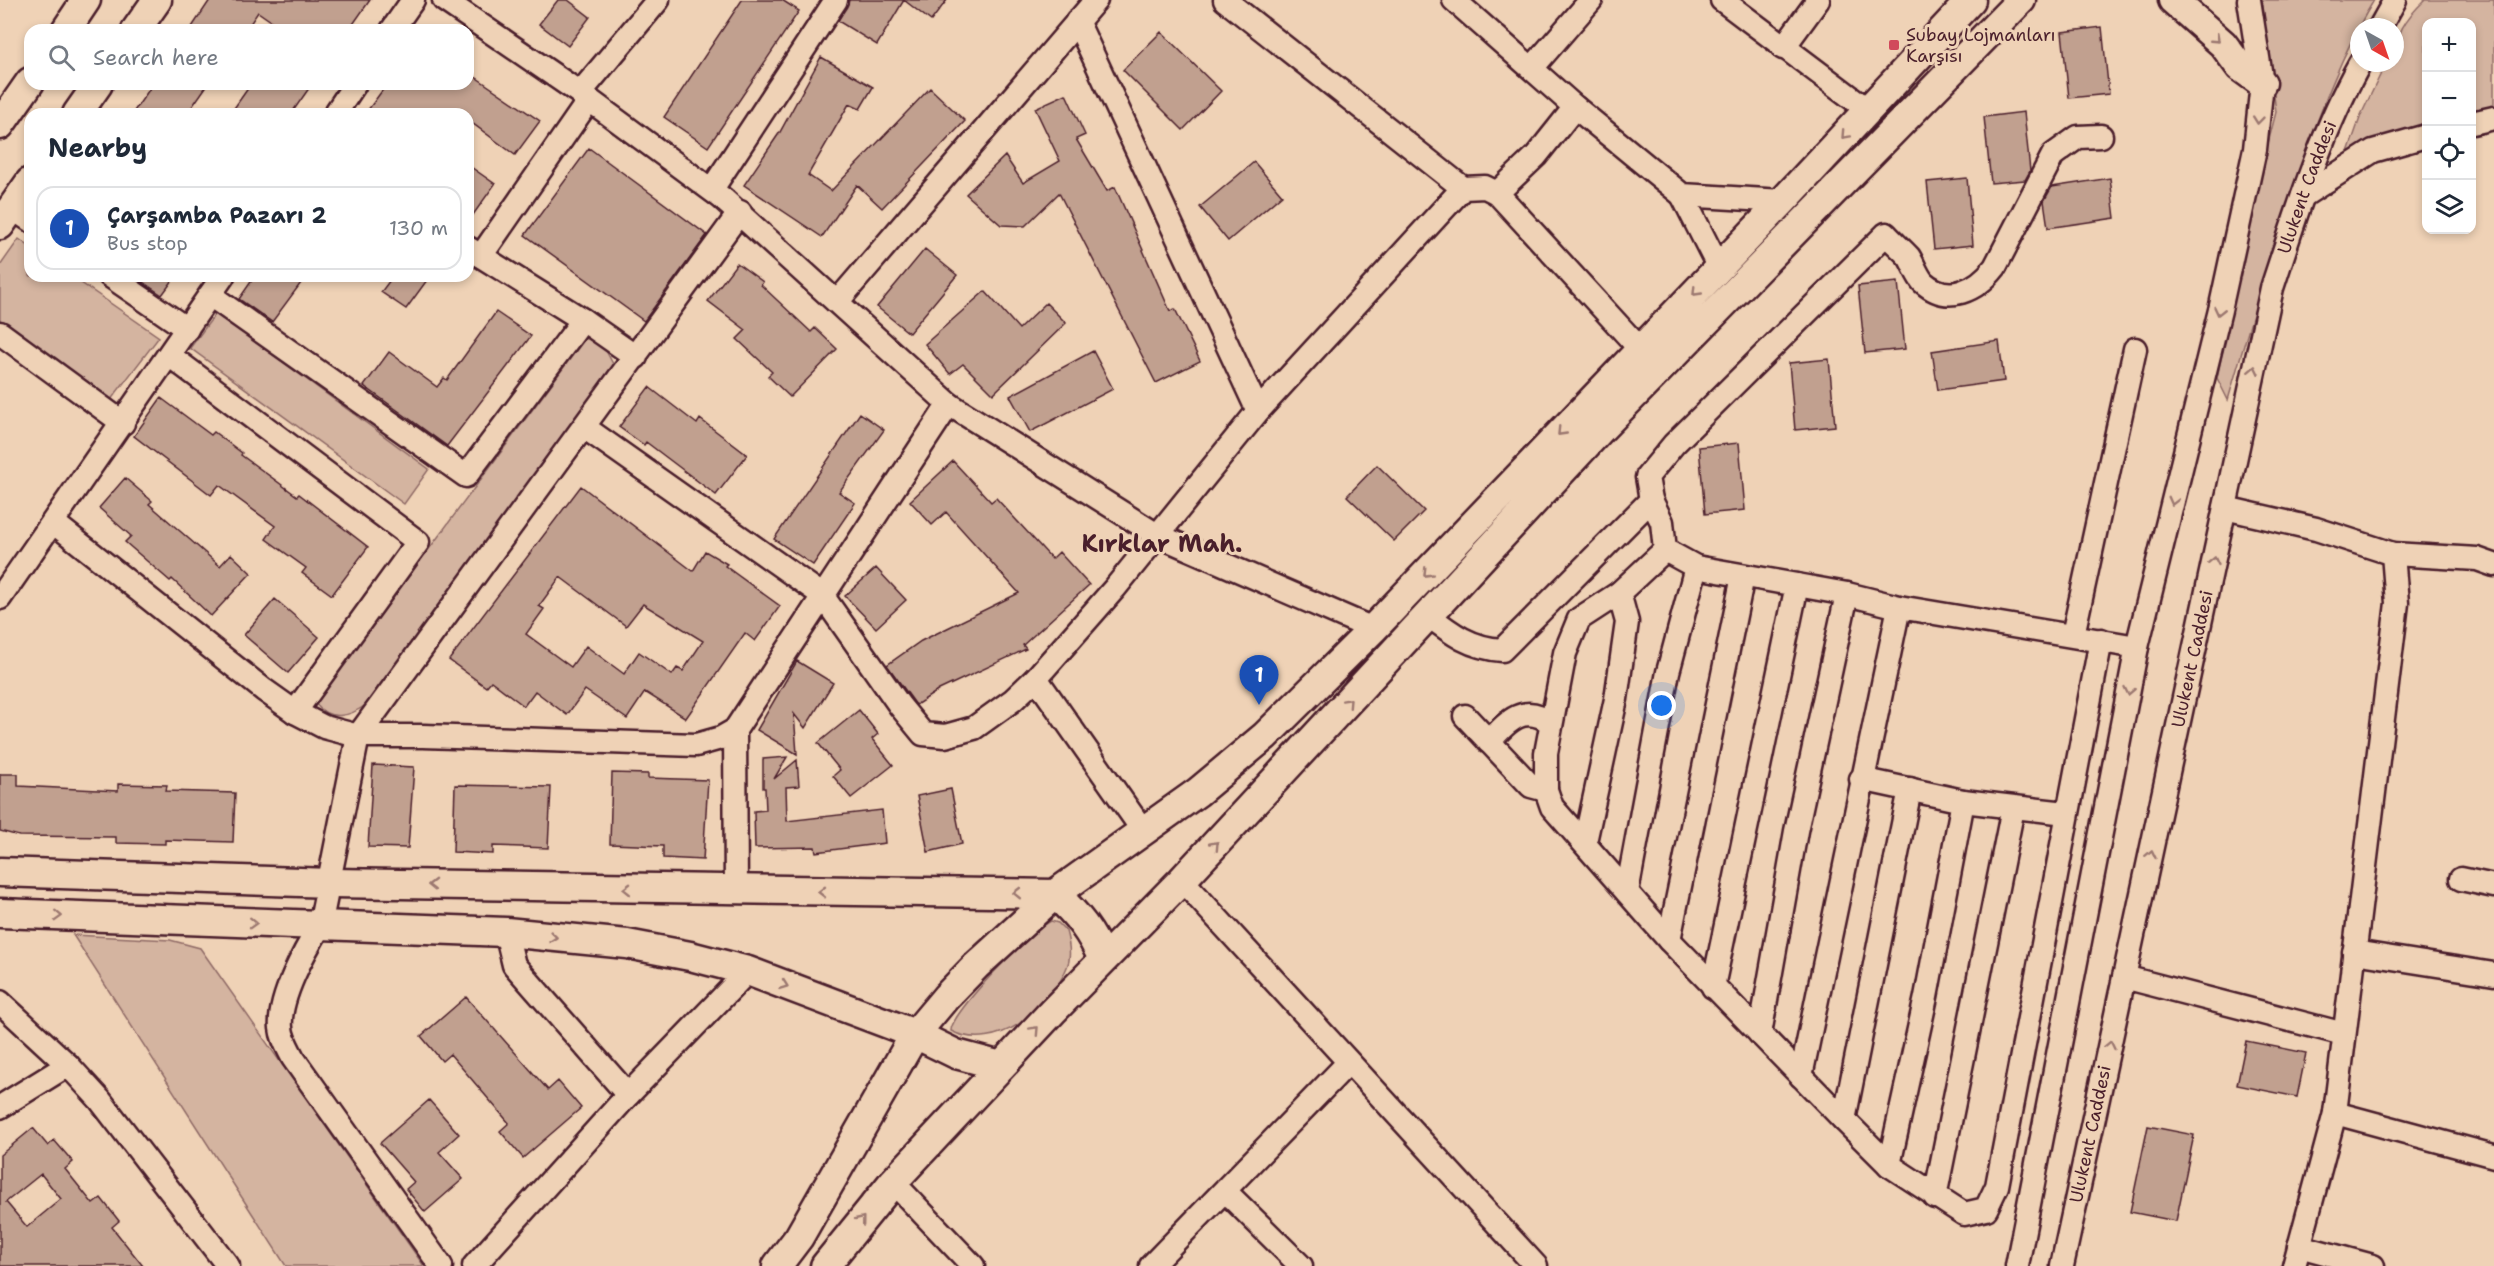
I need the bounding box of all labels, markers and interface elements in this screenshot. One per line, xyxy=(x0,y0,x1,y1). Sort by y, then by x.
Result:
north arrow xyxy=(2350,18,2404,72)
map controls xyxy=(2422,18,2476,234)
button: + xyxy=(2422,18,2476,72)
place label: Subay Lojmanları Karşısı xyxy=(1906,23,2056,68)
search box xyxy=(24,24,474,90)
one-way arrow xyxy=(2210,32,2220,43)
marker: Subay Lojmanları Karşısı xyxy=(1887,38,1901,52)
icon: search xyxy=(45,41,78,74)
text: Search here xyxy=(93,43,219,72)
button: − xyxy=(2422,72,2476,126)
one-way arrow xyxy=(2252,116,2265,125)
street label: Ulukent Caddesi xyxy=(2272,117,2342,257)
button: locate xyxy=(2422,126,2476,180)
one-way arrow xyxy=(1841,128,1852,139)
text: Nearby xyxy=(48,130,147,165)
button: layers xyxy=(2422,180,2476,234)
text: Çarşamba Pazarı 2 xyxy=(107,201,327,230)
text: 1 xyxy=(65,215,74,241)
text: 130 m xyxy=(389,215,448,241)
text: Bus stop xyxy=(107,230,188,256)
one-way arrow xyxy=(1692,285,1703,295)
one-way arrow xyxy=(2214,306,2227,316)
one-way arrow xyxy=(2247,365,2260,375)
one-way arrow xyxy=(1557,426,1568,436)
one-way arrow xyxy=(2168,496,2181,506)
district label: Kırklar Mah. xyxy=(1081,528,1243,560)
one-way arrow xyxy=(2206,556,2219,566)
one-way arrow xyxy=(1423,566,1434,577)
street label: Ulukent Caddesi xyxy=(2166,588,2219,730)
pin: 1 xyxy=(1240,656,1278,705)
one-way arrow xyxy=(2123,685,2136,695)
your location xyxy=(1647,691,1676,720)
one-way arrow xyxy=(1341,698,1352,709)
one-way arrow xyxy=(1208,841,1219,851)
one-way arrow xyxy=(2143,849,2156,859)
one-way arrow xyxy=(427,879,436,891)
one-way arrow xyxy=(622,883,631,895)
one-way arrow xyxy=(817,886,826,898)
one-way arrow xyxy=(1012,887,1021,900)
one-way arrow xyxy=(54,909,63,922)
one-way arrow xyxy=(249,917,258,930)
one-way arrow xyxy=(548,930,557,943)
one-way arrow xyxy=(778,977,789,990)
one-way arrow xyxy=(1028,1026,1039,1037)
one-way arrow xyxy=(2102,1040,2115,1050)
street label: Ulukent Caddesi xyxy=(2064,1063,2117,1205)
one-way arrow xyxy=(854,1216,865,1227)

